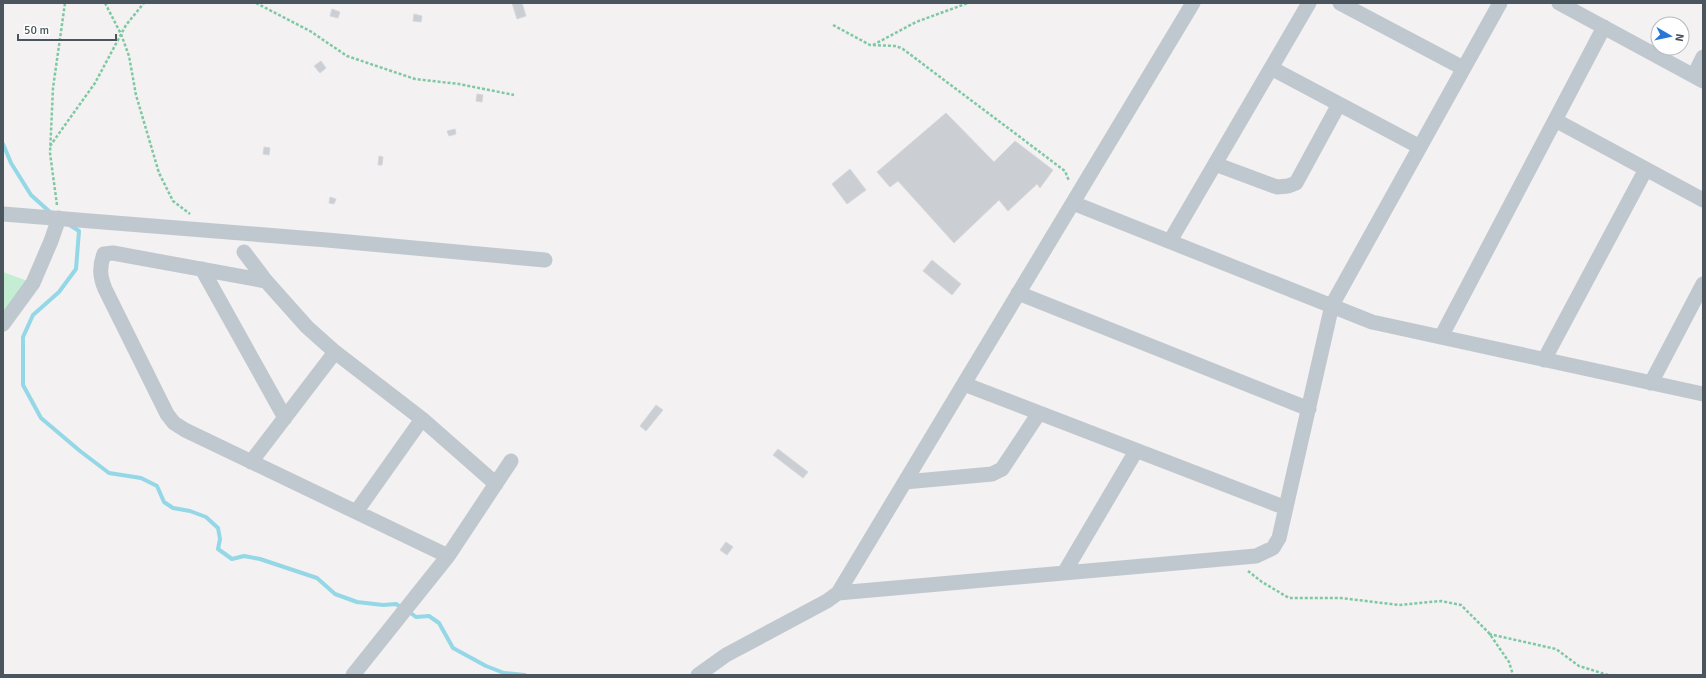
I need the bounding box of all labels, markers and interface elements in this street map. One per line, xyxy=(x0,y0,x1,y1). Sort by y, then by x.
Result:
scale bar xyxy=(18,16,116,42)
north arrow xyxy=(1650,16,1690,56)
text: 50 m xyxy=(24,23,49,38)
text: N xyxy=(1672,33,1686,42)

